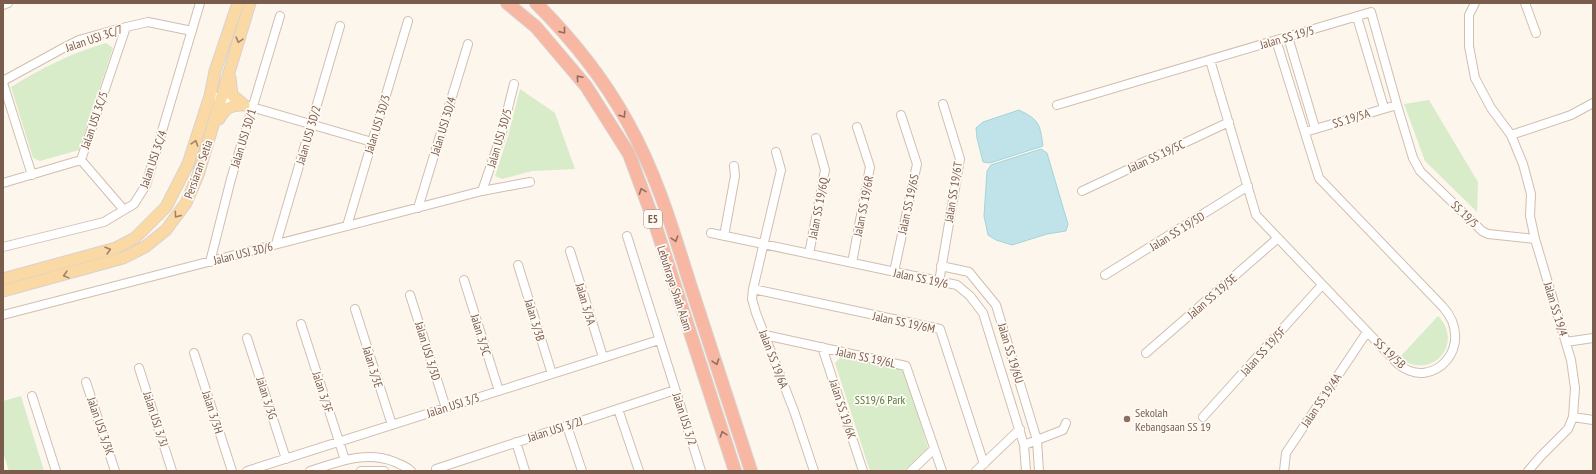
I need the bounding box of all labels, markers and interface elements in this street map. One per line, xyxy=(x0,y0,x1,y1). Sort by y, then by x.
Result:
street label: Jalan USJ 3C/7 xyxy=(62,21,125,55)
street label: Jalan SS 19/5 xyxy=(1257,22,1316,52)
one-way arrow xyxy=(559,27,566,34)
one-way arrow xyxy=(235,37,244,44)
one-way arrow xyxy=(577,75,584,83)
street label: Jalan USJ 3C/5 xyxy=(77,89,111,152)
street label: Jalan USJ 3D/3 xyxy=(361,93,393,156)
street label: Jalan USJ 3D/4 xyxy=(427,94,459,158)
street label: Jalan USJ 3D/2 xyxy=(292,104,324,167)
street label: SS 19/5A xyxy=(1331,105,1372,131)
street label: Jalan USJ 3D/1 xyxy=(227,107,259,170)
street label: Jalan USJ 3D/5 xyxy=(483,107,515,170)
one-way arrow xyxy=(618,111,626,118)
street label: Jalan USJ 3C/4 xyxy=(136,128,170,191)
street label: Jalan SS 19/5C xyxy=(1124,136,1187,176)
street label: Persiaran Setia xyxy=(180,137,216,200)
one-way arrow xyxy=(190,139,199,146)
street label: Jalan SS 19/6T xyxy=(941,160,965,224)
street label: Jalan SS 19/6S xyxy=(894,173,922,236)
street label: Jalan SS 19/6R xyxy=(850,174,876,239)
street label: Jalan SS 19/6Q xyxy=(805,176,831,241)
one-way arrow xyxy=(639,188,647,195)
street label: SS 19/5 xyxy=(1448,197,1482,231)
street label: Jalan SS 19/5D xyxy=(1146,208,1207,254)
road number: E5 xyxy=(644,210,662,228)
one-way arrow xyxy=(174,211,182,218)
one-way arrow xyxy=(671,235,679,242)
street label: Jalan USJ 3D/6 xyxy=(211,238,274,268)
street label: Lebuhraya Shah Alam xyxy=(654,243,696,333)
one-way arrow xyxy=(104,246,111,255)
street label: Jalan SS 19/6 xyxy=(891,265,950,291)
one-way arrow xyxy=(62,270,69,278)
street label: Jalan SS 19/5E xyxy=(1183,270,1240,322)
street label: Jalan SS 19/4 xyxy=(1540,279,1571,338)
street label: Jalan 3/3A xyxy=(572,280,600,327)
street label: Jalan 3/3B xyxy=(521,296,549,343)
street label: Jalan SS 19/6M xyxy=(870,308,937,336)
street label: Jalan 3/3C xyxy=(467,311,495,358)
street label: Jalan USJ 3/3D xyxy=(412,319,444,382)
street label: Jalan SS 19/6U xyxy=(994,320,1027,385)
street label: Jalan SS 19/5F xyxy=(1236,323,1289,379)
street label: Jalan SS 19/6A xyxy=(756,327,792,391)
street label: SS 19/5B xyxy=(1371,334,1409,372)
street label: Jalan 3/3E xyxy=(359,343,386,390)
street label: Jalan SS 19/6L xyxy=(834,343,897,371)
one-way arrow xyxy=(711,359,719,366)
street label: Jalan 3/3F xyxy=(309,369,337,415)
street label: Jalan SS 19/4A xyxy=(1297,370,1345,430)
street label: Jalan 3/3G xyxy=(253,374,281,421)
street label: Jalan SS 19/6K xyxy=(826,376,860,441)
street label: Jalan 3/3H xyxy=(199,388,227,435)
street label: Jalan USJ 3/3J xyxy=(140,389,172,449)
street label: Jalan USJ 3/3 xyxy=(424,389,481,421)
street label: Jalan USJ 3/2 xyxy=(669,390,701,447)
park label: SS19/6 Park xyxy=(855,392,906,407)
street label: Jalan USJ 3/3K xyxy=(84,394,118,457)
place label: Sekolah Kebangsaan SS 19 xyxy=(1135,405,1211,434)
street label: Jalan USJ 3/2J xyxy=(525,413,585,445)
marker: Sekolah Kebangsaan SS 19 xyxy=(1122,414,1132,424)
one-way arrow xyxy=(719,431,728,438)

